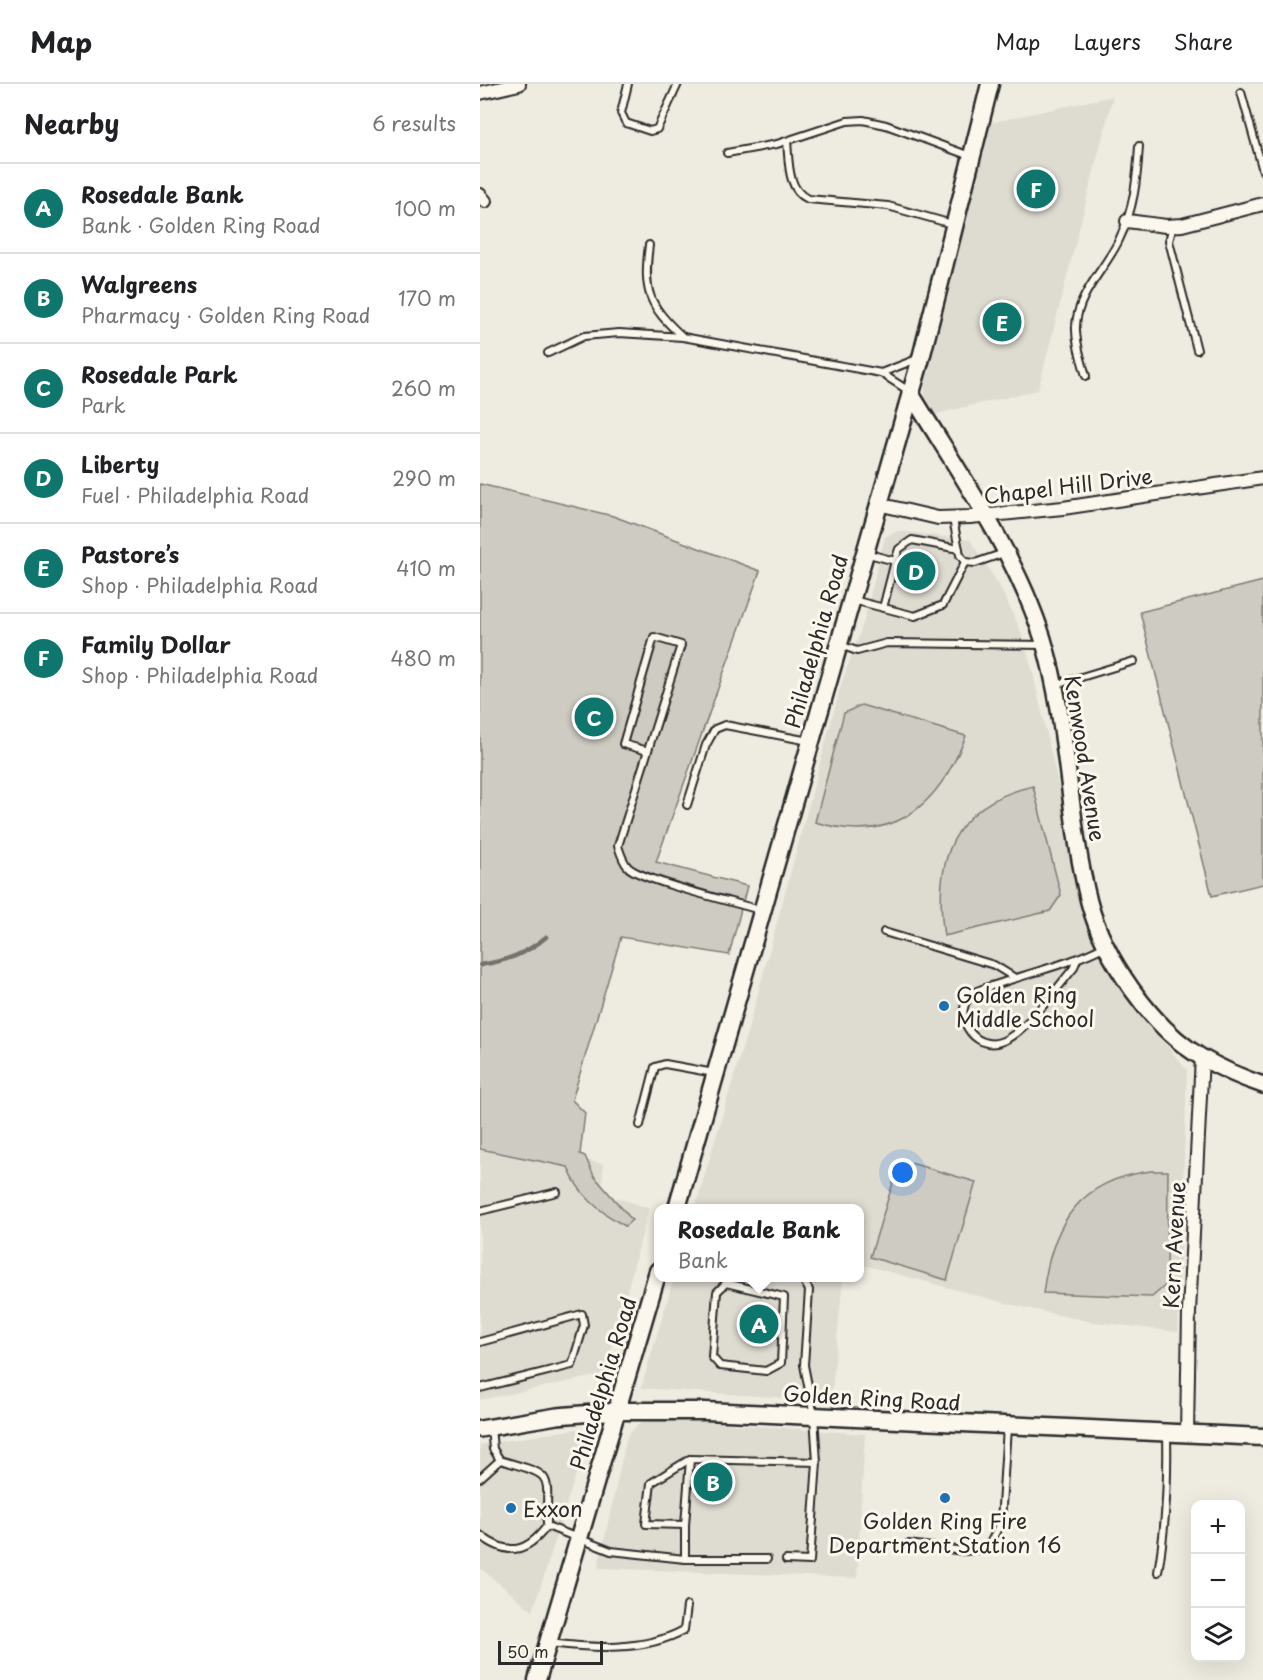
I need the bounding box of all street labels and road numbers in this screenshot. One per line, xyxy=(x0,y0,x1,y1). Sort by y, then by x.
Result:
street label: Chapel Hill Drive xyxy=(982,459,1154,511)
street label: Philadelphia Road xyxy=(775,550,855,732)
street label: Kenwood Avenue xyxy=(1057,673,1115,843)
street label: Kern Avenue xyxy=(1154,1181,1192,1309)
street label: Philadelphia Road xyxy=(560,1292,644,1474)
street label: Golden Ring Road xyxy=(782,1376,962,1418)

